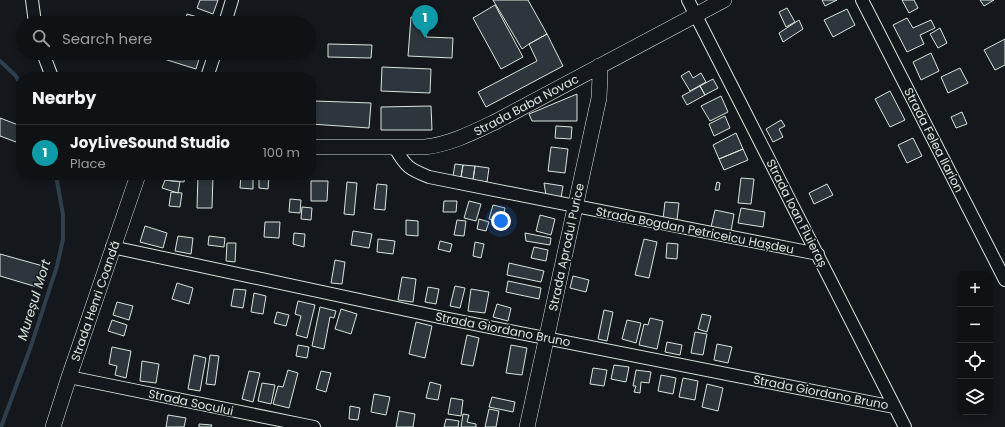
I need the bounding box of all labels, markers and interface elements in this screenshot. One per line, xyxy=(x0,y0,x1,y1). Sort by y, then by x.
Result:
pin: 1 xyxy=(412,5,438,38)
search box xyxy=(16,16,316,60)
icon: search xyxy=(30,27,52,49)
text: Search here xyxy=(62,28,152,49)
street label: Strada Baba Novac xyxy=(471,70,581,140)
street label: Strada Felea Ilarion xyxy=(900,85,968,195)
text: Nearby xyxy=(32,86,96,110)
text: JoyLiveSound Studio xyxy=(70,132,230,153)
text: 1 xyxy=(43,143,47,162)
text: 100 m xyxy=(263,143,300,162)
text: Place xyxy=(70,154,105,173)
street label: Strada Ioan Fluieraș xyxy=(762,156,832,270)
street label: Strada Aprodul Purice xyxy=(544,181,588,313)
street label: Strada Bogdan Petriceicu Hașdeu xyxy=(594,202,796,258)
your location xyxy=(491,211,511,231)
street label: Strada Henri Coandă xyxy=(66,238,124,364)
water label: Mureșul Mort xyxy=(13,257,55,343)
map controls xyxy=(957,271,993,415)
button: + xyxy=(957,271,993,307)
button: − xyxy=(957,307,993,343)
street label: Strada Giordano Bruno xyxy=(434,308,572,351)
button: locate xyxy=(957,343,993,379)
street label: Strada Giordano Bruno xyxy=(752,371,890,414)
button: layers xyxy=(957,379,993,415)
street label: Strada Socului xyxy=(147,385,235,419)

